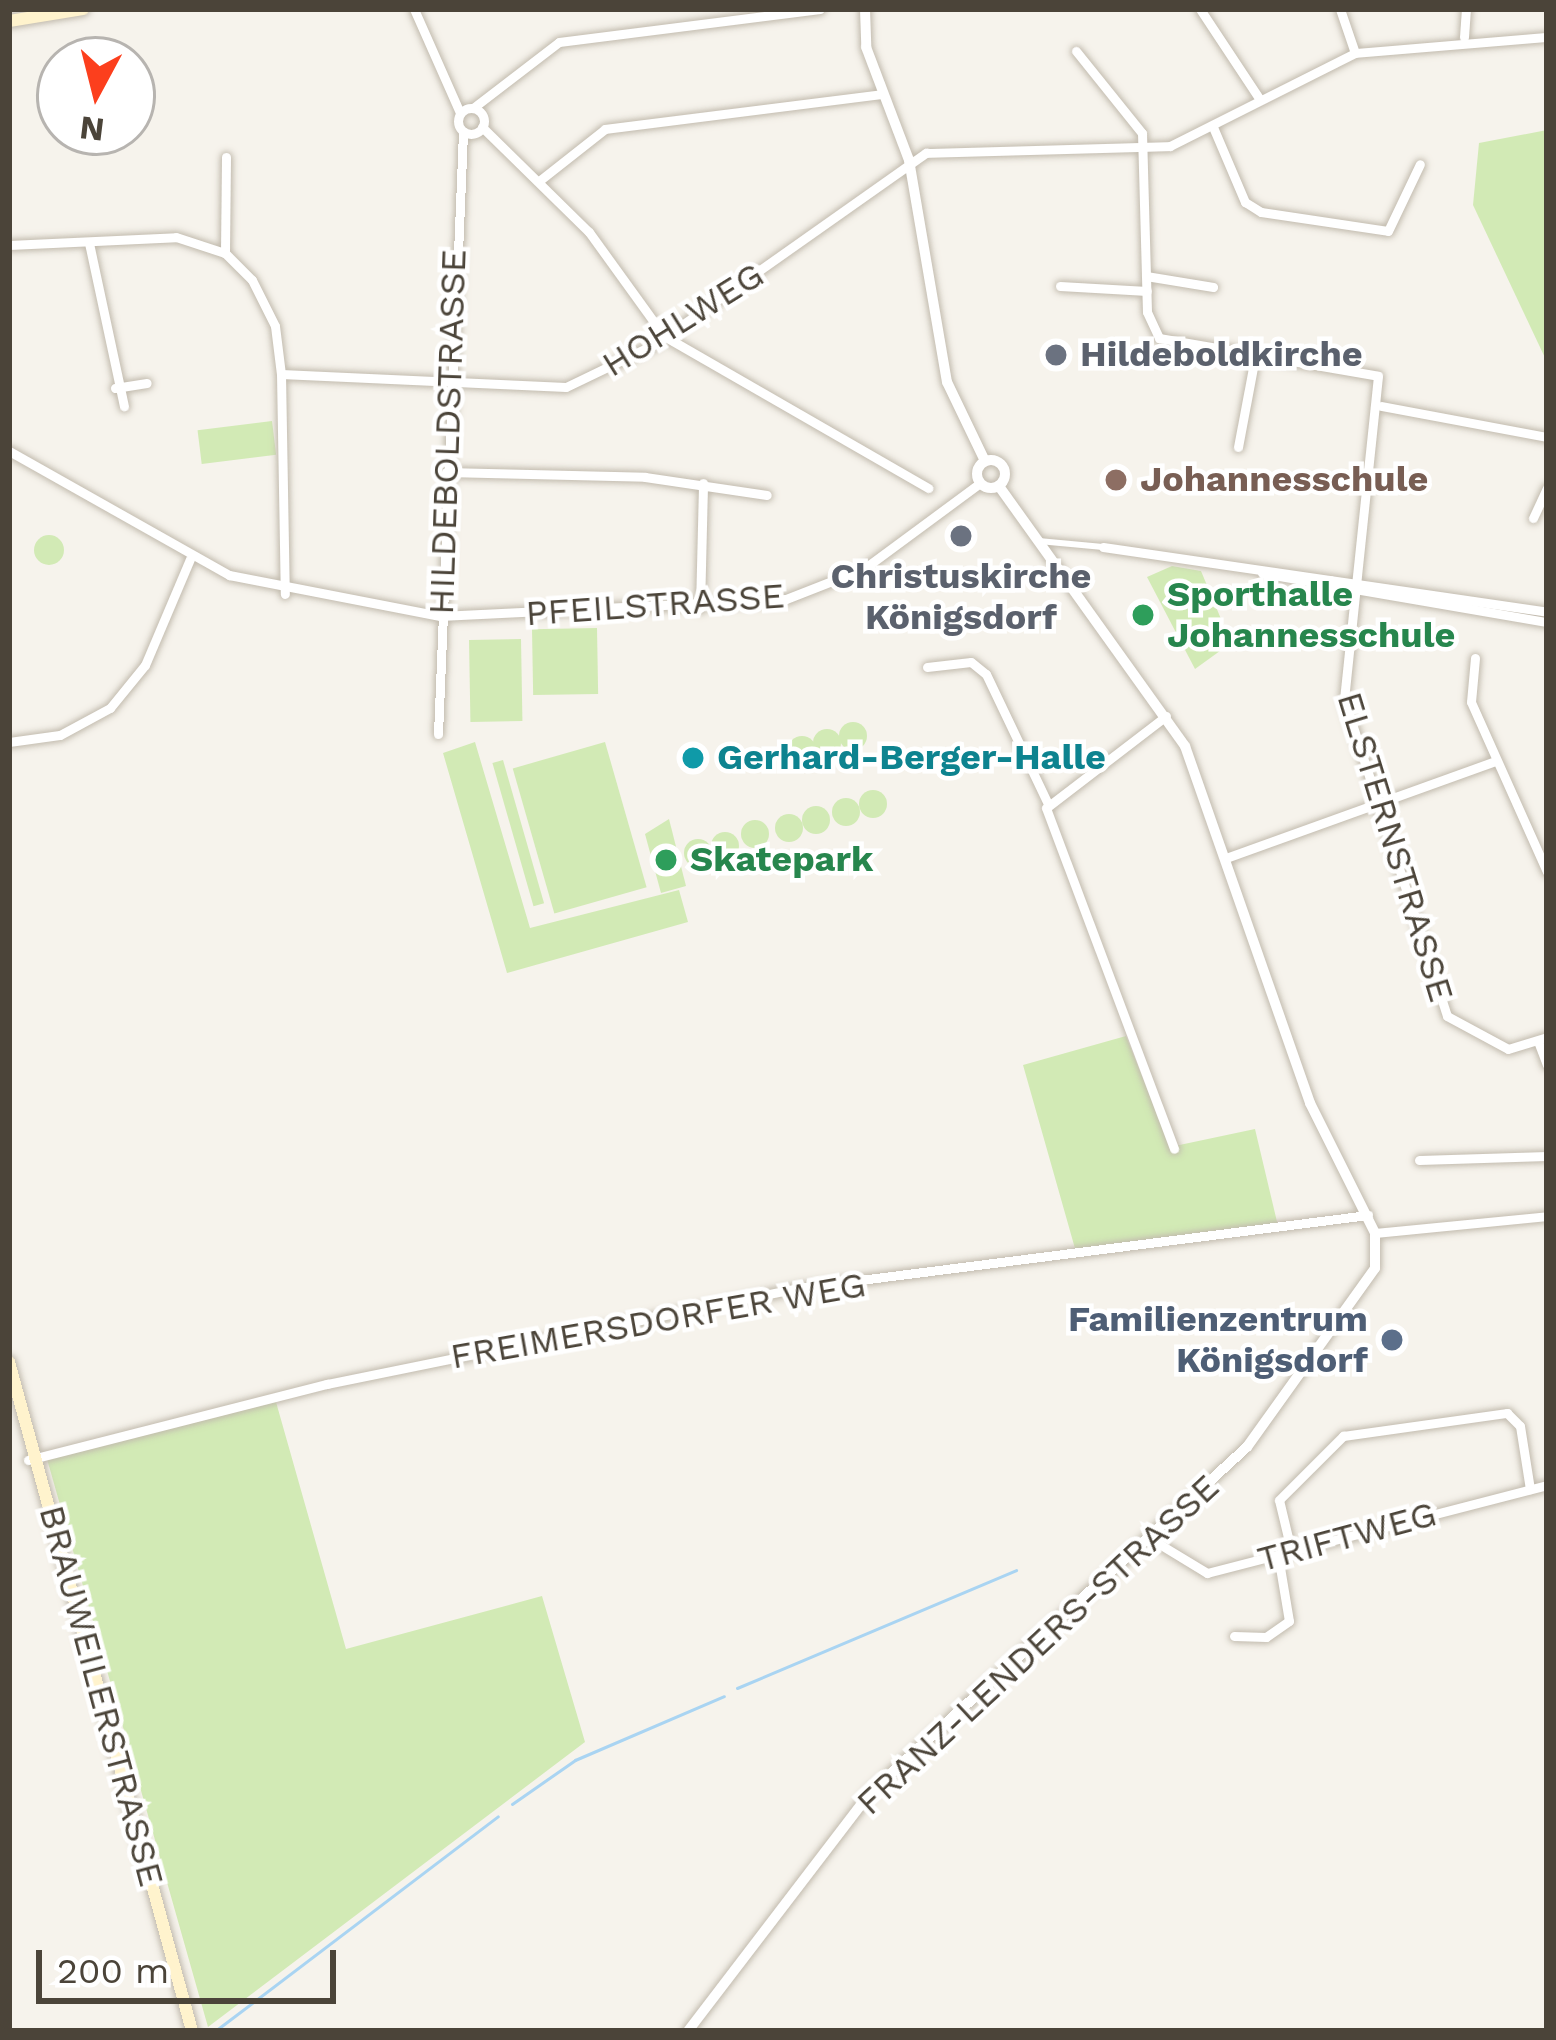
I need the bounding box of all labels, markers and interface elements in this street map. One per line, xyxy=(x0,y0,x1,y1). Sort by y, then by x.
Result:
north arrow xyxy=(36,36,156,156)
text: N xyxy=(77,108,106,150)
street label: HILDEBOLDSTRASSE xyxy=(420,248,476,616)
street label: HOHLWEG xyxy=(594,253,772,387)
place label: Hildeboldkirche xyxy=(1080,333,1363,377)
marker: Hildeboldkirche xyxy=(1043,342,1069,368)
place label: Johannesschule xyxy=(1140,458,1428,502)
marker: Johannesschule xyxy=(1103,467,1129,493)
marker: Christuskirche Königsdorf xyxy=(948,523,974,549)
place label: Christuskirche Königsdorf xyxy=(831,554,1091,639)
place label: Sporthalle Johannesschule xyxy=(1167,572,1455,657)
street label: PFEILSTRASSE xyxy=(524,574,786,636)
marker: Sporthalle Johannesschule xyxy=(1130,602,1156,628)
street label: ELSTERNSTRASSE xyxy=(1327,687,1463,1007)
place label: Gerhard-Berger-Halle xyxy=(717,736,1106,780)
marker: Gerhard-Berger-Halle xyxy=(680,745,706,771)
place label: Skatepark xyxy=(690,838,873,882)
marker: Skatepark xyxy=(653,847,679,873)
street label: FREIMERSDORFER WEG xyxy=(447,1263,869,1379)
place label: Familienzentrum Königsdorf xyxy=(1068,1297,1368,1382)
marker: Familienzentrum Königsdorf xyxy=(1379,1327,1405,1353)
street label: FRANZ-LENDERS-STRASSE xyxy=(848,1466,1228,1824)
street label: TRIFTWEG xyxy=(1253,1492,1441,1582)
street label: BRAUWEILERSTRASSE xyxy=(29,1501,173,1891)
scale bar xyxy=(42,1926,342,2000)
text: 200 m xyxy=(57,1950,169,1992)

